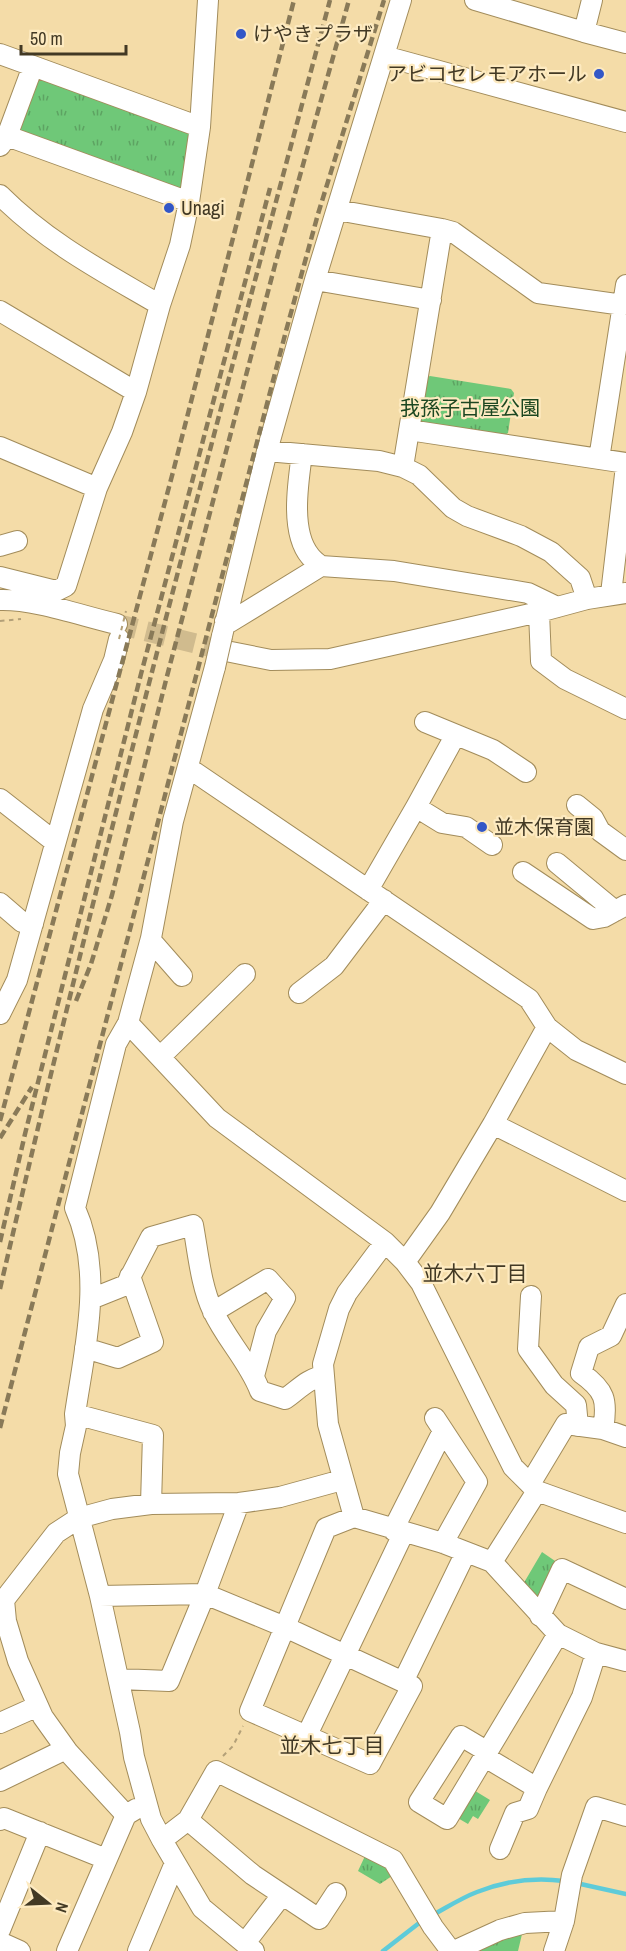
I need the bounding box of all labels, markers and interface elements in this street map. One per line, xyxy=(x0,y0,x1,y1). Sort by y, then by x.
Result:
scale bar xyxy=(21,18,126,56)
place label: けやきプラザ xyxy=(253,20,373,47)
text: 50 m xyxy=(30,26,63,51)
marker: けやきプラザ xyxy=(234,27,248,41)
place label: アビコセレモアホール xyxy=(387,60,587,87)
marker: アビコセレモアホール xyxy=(592,67,606,81)
place label: Unagi xyxy=(181,194,225,221)
marker: Unagi xyxy=(162,201,176,215)
park label: 我孫子古屋公園 xyxy=(400,394,540,421)
place label: 並木保育園 xyxy=(494,813,594,840)
marker: 並木保育園 xyxy=(475,820,489,834)
district label: 並木六丁目 xyxy=(423,1259,528,1288)
district label: 並木七丁目 xyxy=(280,1731,385,1760)
north arrow xyxy=(18,1873,78,1933)
text: N xyxy=(50,1900,74,1916)

